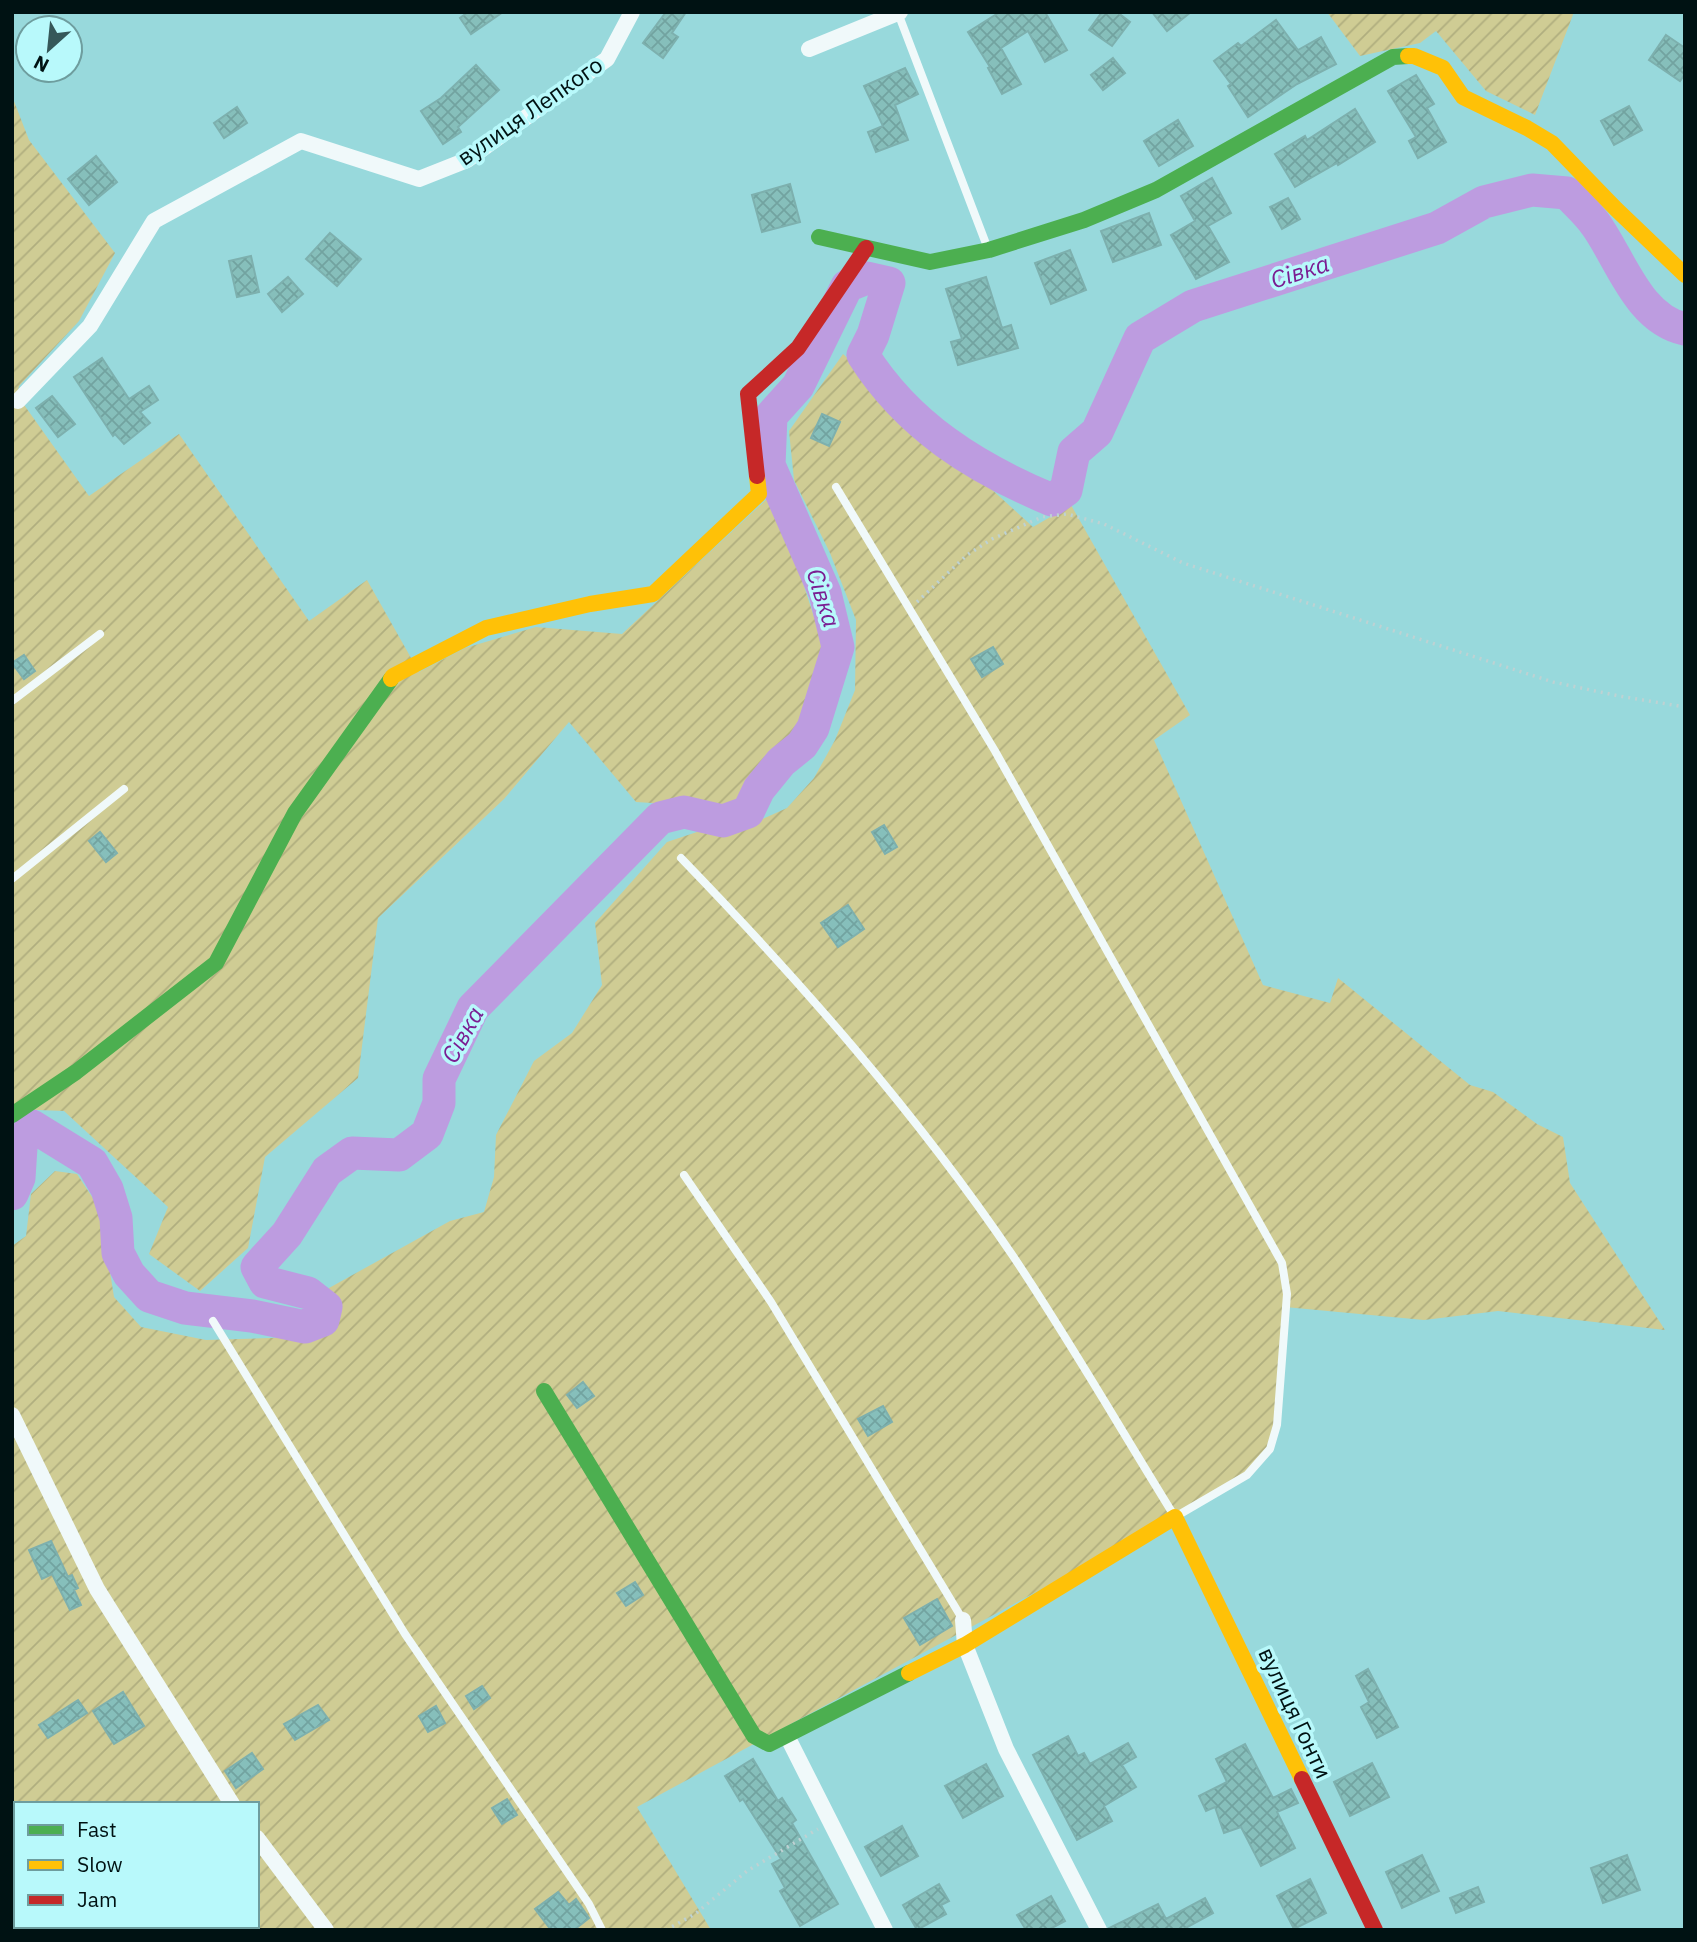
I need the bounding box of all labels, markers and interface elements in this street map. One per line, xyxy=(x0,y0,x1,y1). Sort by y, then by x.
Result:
north arrow xyxy=(14,14,84,84)
street label: вулиця Лепкого xyxy=(451,49,608,171)
text: N xyxy=(30,50,53,78)
water label: Сівка xyxy=(1266,247,1333,296)
water label: Сівка xyxy=(799,564,848,631)
water label: Сівка xyxy=(434,1001,491,1068)
street label: вулиця Гонти xyxy=(1252,1642,1339,1783)
legend xyxy=(14,1802,259,1928)
text: Fast xyxy=(77,1815,117,1843)
text: Slow xyxy=(77,1850,123,1878)
text: Jam xyxy=(77,1885,117,1913)

